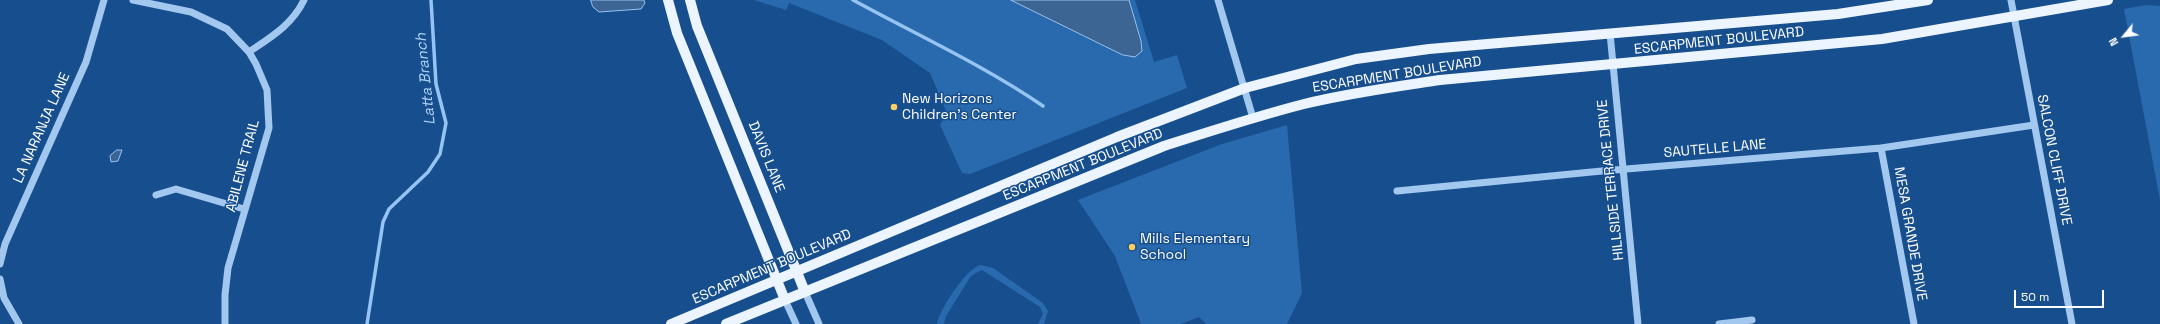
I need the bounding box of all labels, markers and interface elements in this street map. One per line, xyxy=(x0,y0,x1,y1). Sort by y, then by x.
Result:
north arrow xyxy=(2104,16,2144,56)
street label: ESCARPMENT BOULEVARD xyxy=(1633,24,1805,58)
water label: Latta Branch xyxy=(412,32,440,126)
text: N xyxy=(2106,35,2121,48)
street label: ESCARPMENT BOULEVARD xyxy=(1311,53,1483,97)
street label: LA NARANJA LANE xyxy=(10,70,74,186)
place label: New Horizons Children's Center xyxy=(902,91,1017,124)
street label: SALCON CLIFF DRIVE xyxy=(2033,93,2075,227)
street label: HILLSIDE TERRACE DRIVE xyxy=(1594,99,1628,261)
marker: New Horizons Children's Center xyxy=(889,102,899,112)
street label: ABILENE TRAIL xyxy=(223,118,263,214)
street label: DAVIS LANE xyxy=(744,119,788,195)
street label: ESCARPMENT BOULEVARD xyxy=(1001,125,1165,205)
street label: SAUTELLE LANE xyxy=(1663,136,1767,162)
street label: MESA GRANDE DRIVE xyxy=(1890,166,1930,302)
street label: ESCARPMENT BOULEVARD xyxy=(690,226,854,308)
place label: Mills Elementary School xyxy=(1140,231,1250,264)
marker: Mills Elementary School xyxy=(1127,242,1137,252)
scale bar xyxy=(2016,282,2106,308)
text: 50 m xyxy=(2021,289,2049,305)

